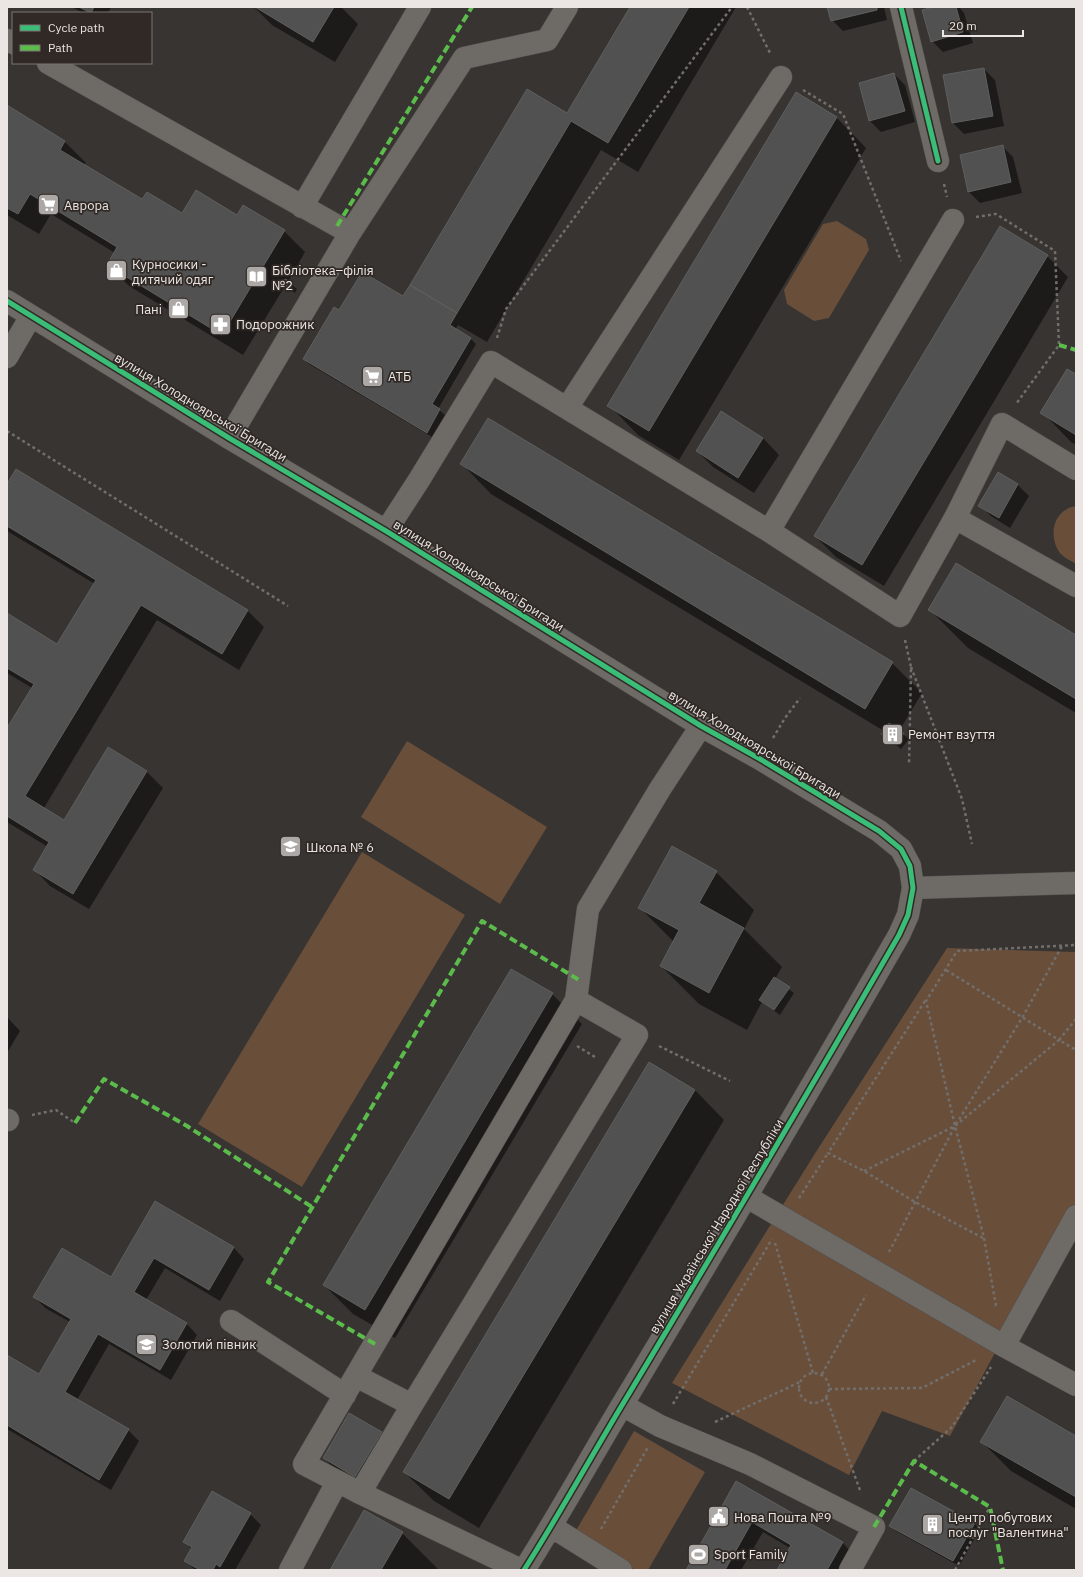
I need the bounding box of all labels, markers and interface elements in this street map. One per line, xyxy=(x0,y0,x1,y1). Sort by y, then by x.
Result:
legend xyxy=(12,12,152,64)
scale bar xyxy=(943,12,1023,38)
text: 20 m xyxy=(949,18,977,33)
text: Cycle path xyxy=(48,20,105,35)
text: Path xyxy=(48,40,73,55)
supermarket icon: Аврора xyxy=(35,192,61,218)
place label: Аврора xyxy=(64,197,109,214)
place label: Курносики - дитячий одяг xyxy=(132,256,214,288)
shop icon: Курносики - дитячий одяг xyxy=(104,258,130,284)
place label: Бібліотека–філія №2 xyxy=(272,262,374,294)
library icon: Бібліотека–філія №2 xyxy=(243,264,269,290)
shop icon: Пані xyxy=(165,296,191,322)
place label: Пані xyxy=(135,301,162,318)
pharmacy icon: Подорожник xyxy=(208,311,234,337)
place label: Подорожник xyxy=(236,316,314,333)
street label: вулиця Холодноярської Бригади xyxy=(111,349,290,466)
supermarket icon: АТБ xyxy=(360,363,386,389)
place label: АТБ xyxy=(388,368,411,385)
street label: вулиця Холодноярської Бригади xyxy=(390,516,567,635)
street label: вулиця Холодноярської Бригади xyxy=(665,686,844,803)
building icon: Ремонт взуття xyxy=(879,721,905,747)
place label: Ремонт взуття xyxy=(908,726,995,743)
school or university icon: Школа № 6 xyxy=(278,834,304,860)
place label: Школа № 6 xyxy=(306,839,374,856)
street label: вулиця Української Народної Республіки xyxy=(645,1116,788,1337)
school or university icon: Золотий півник xyxy=(133,1331,159,1357)
place label: Золотий півник xyxy=(162,1336,256,1353)
public building icon: Нова Пошта №9 xyxy=(705,1504,731,1530)
place label: Нова Пошта №9 xyxy=(734,1509,831,1526)
place label: Центр побутових послуг "Валентина" xyxy=(948,1509,1069,1541)
building icon: Центр побутових послуг "Валентина" xyxy=(919,1511,945,1537)
sports icon: Sport Family xyxy=(685,1541,711,1567)
place label: Sport Family xyxy=(714,1546,788,1563)

